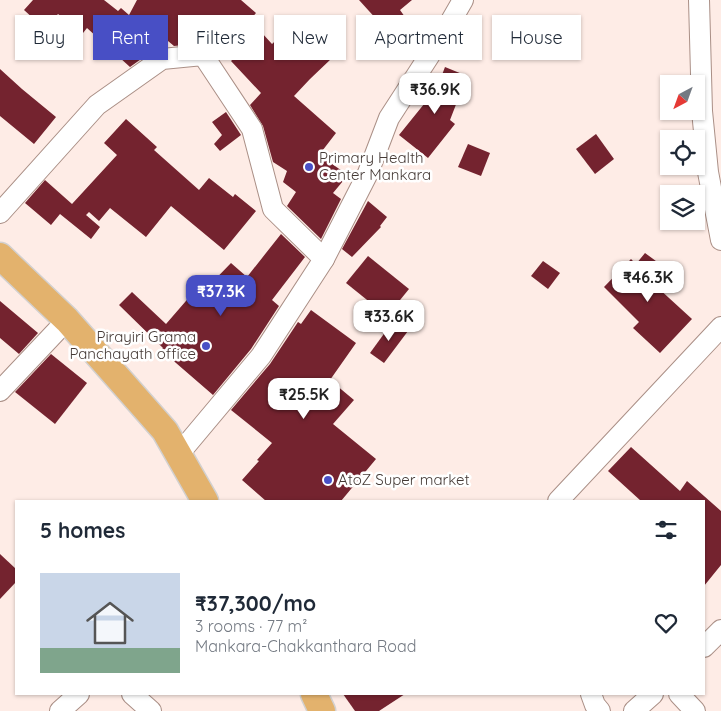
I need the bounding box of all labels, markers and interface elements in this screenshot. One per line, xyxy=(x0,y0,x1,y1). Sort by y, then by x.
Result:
chip: Buy xyxy=(15,15,83,60)
chip: Rent xyxy=(93,15,168,60)
chip: Filters xyxy=(178,15,264,60)
chip: New xyxy=(274,15,346,60)
chip: Apartment xyxy=(356,15,482,60)
chip: House xyxy=(492,15,581,60)
pin: ₹36.9K xyxy=(394,72,476,115)
north arrow xyxy=(660,75,705,120)
map controls xyxy=(660,75,705,230)
text: ₹36.9K xyxy=(410,79,460,99)
button: locate xyxy=(660,130,705,175)
place label: Primary Health Center Mankara xyxy=(319,148,431,184)
marker: Primary Health Center Mankara xyxy=(303,161,315,173)
button: layers xyxy=(660,185,705,230)
pin: ₹46.3K xyxy=(607,260,689,303)
text: ₹46.3K xyxy=(623,267,673,287)
pin: ₹37.3K xyxy=(180,274,262,317)
text: ₹37.3K xyxy=(197,281,245,301)
pin: ₹33.6K xyxy=(348,300,430,342)
text: ₹33.6K xyxy=(364,306,414,326)
place label: Pirayiri Grama Panchayath office xyxy=(69,327,196,363)
marker: Pirayiri Grama Panchayath office xyxy=(200,340,212,352)
pin: ₹25.5K xyxy=(263,378,345,420)
text: ₹25.5K xyxy=(279,384,329,404)
place label: AtoZ Super market xyxy=(338,470,470,489)
marker: AtoZ Super market xyxy=(322,474,334,486)
icon: filters xyxy=(652,516,680,544)
text: 5 homes xyxy=(40,517,125,543)
text: ₹37,300/mo xyxy=(195,590,316,616)
icon: home xyxy=(80,593,140,653)
icon: heart xyxy=(652,609,680,637)
text: 3 rooms · 77 m² xyxy=(195,616,307,636)
text: Mankara-Chakkanthara Road xyxy=(195,636,416,656)

